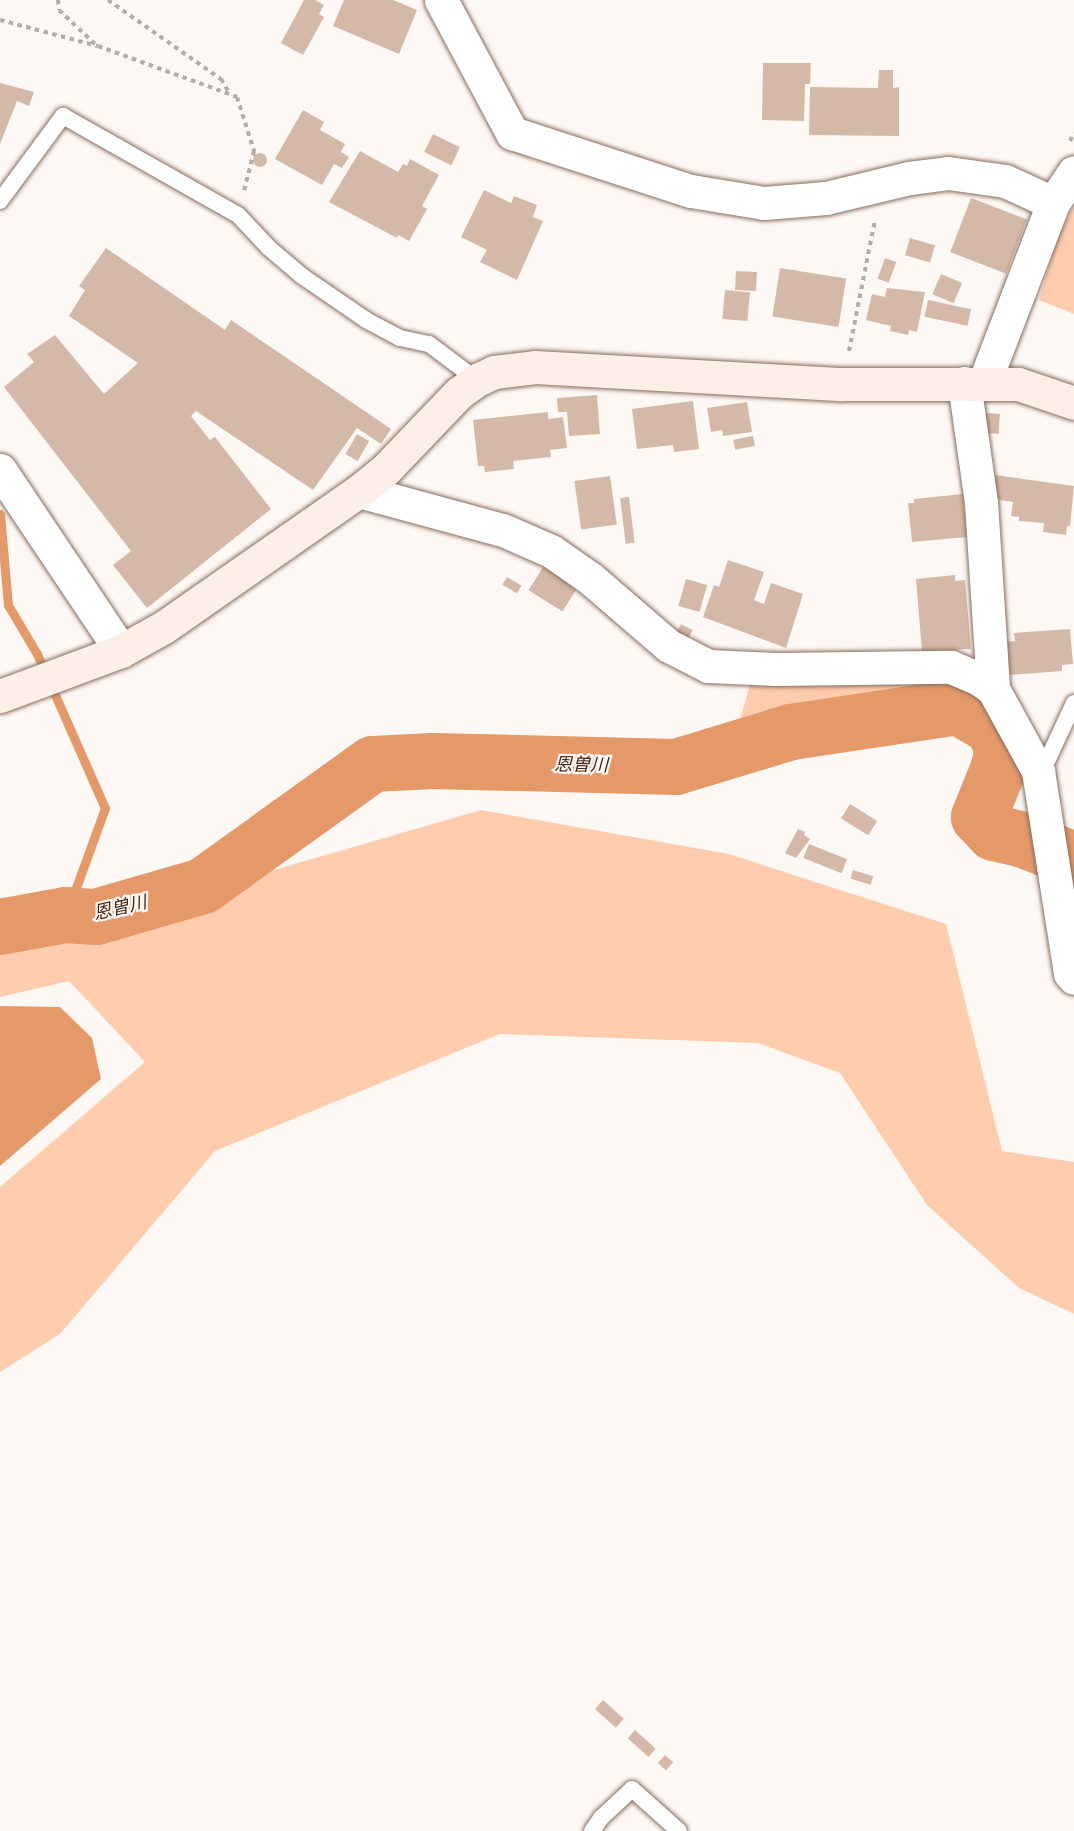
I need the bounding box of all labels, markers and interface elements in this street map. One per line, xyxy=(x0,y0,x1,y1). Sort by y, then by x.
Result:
water label: 恩曽川 xyxy=(554,754,608,776)
water label: 恩曽川 xyxy=(91,891,149,925)

